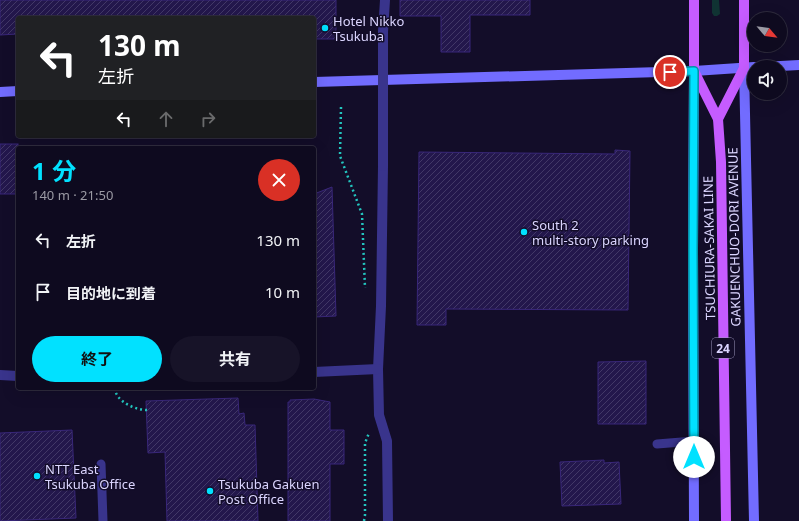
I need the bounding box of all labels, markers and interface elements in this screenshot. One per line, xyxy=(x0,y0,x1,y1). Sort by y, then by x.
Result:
place label: Hotel Nikko Tsukuba xyxy=(333,12,404,45)
north arrow xyxy=(747,12,787,52)
map controls xyxy=(747,12,787,100)
marker: Hotel Nikko Tsukuba xyxy=(320,23,330,33)
text: 130 m xyxy=(98,26,181,64)
icon: left xyxy=(32,32,84,84)
pin xyxy=(653,55,687,89)
button: sound xyxy=(747,60,787,100)
icon: arrive xyxy=(659,61,681,83)
text: 左折 xyxy=(98,64,134,88)
icon: left xyxy=(113,108,135,130)
icon: ahead xyxy=(155,108,177,130)
icon: right xyxy=(197,108,219,130)
street label: GAKUENCHUO-DORI AVENUE xyxy=(723,147,745,327)
text: 1 分 xyxy=(32,154,76,187)
button: close xyxy=(258,159,300,201)
street label: TSUCHIURA-SAKAI LINE xyxy=(699,176,719,320)
text: 140 m · 21:50 xyxy=(32,186,113,204)
place label: South 2 multi-story parking xyxy=(532,216,649,249)
marker: South 2 multi-story parking xyxy=(519,227,529,237)
icon: left xyxy=(32,229,54,251)
text: 130 m xyxy=(256,230,300,250)
text: 左折 xyxy=(66,231,96,251)
icon: arrive xyxy=(32,281,54,303)
text: 10 m xyxy=(265,282,300,302)
text: 目的地に到着 xyxy=(66,283,156,303)
button: 終了 xyxy=(32,336,162,382)
button: 共有 xyxy=(170,336,300,382)
road number: 24 xyxy=(712,338,734,358)
position arrow xyxy=(673,436,715,478)
place label: NTT East Tsukuba Office xyxy=(45,460,135,493)
marker: NTT East Tsukuba Office xyxy=(32,471,42,481)
place label: Tsukuba Gakuen Post Office xyxy=(218,475,319,508)
marker: Tsukuba Gakuen Post Office xyxy=(205,486,215,496)

